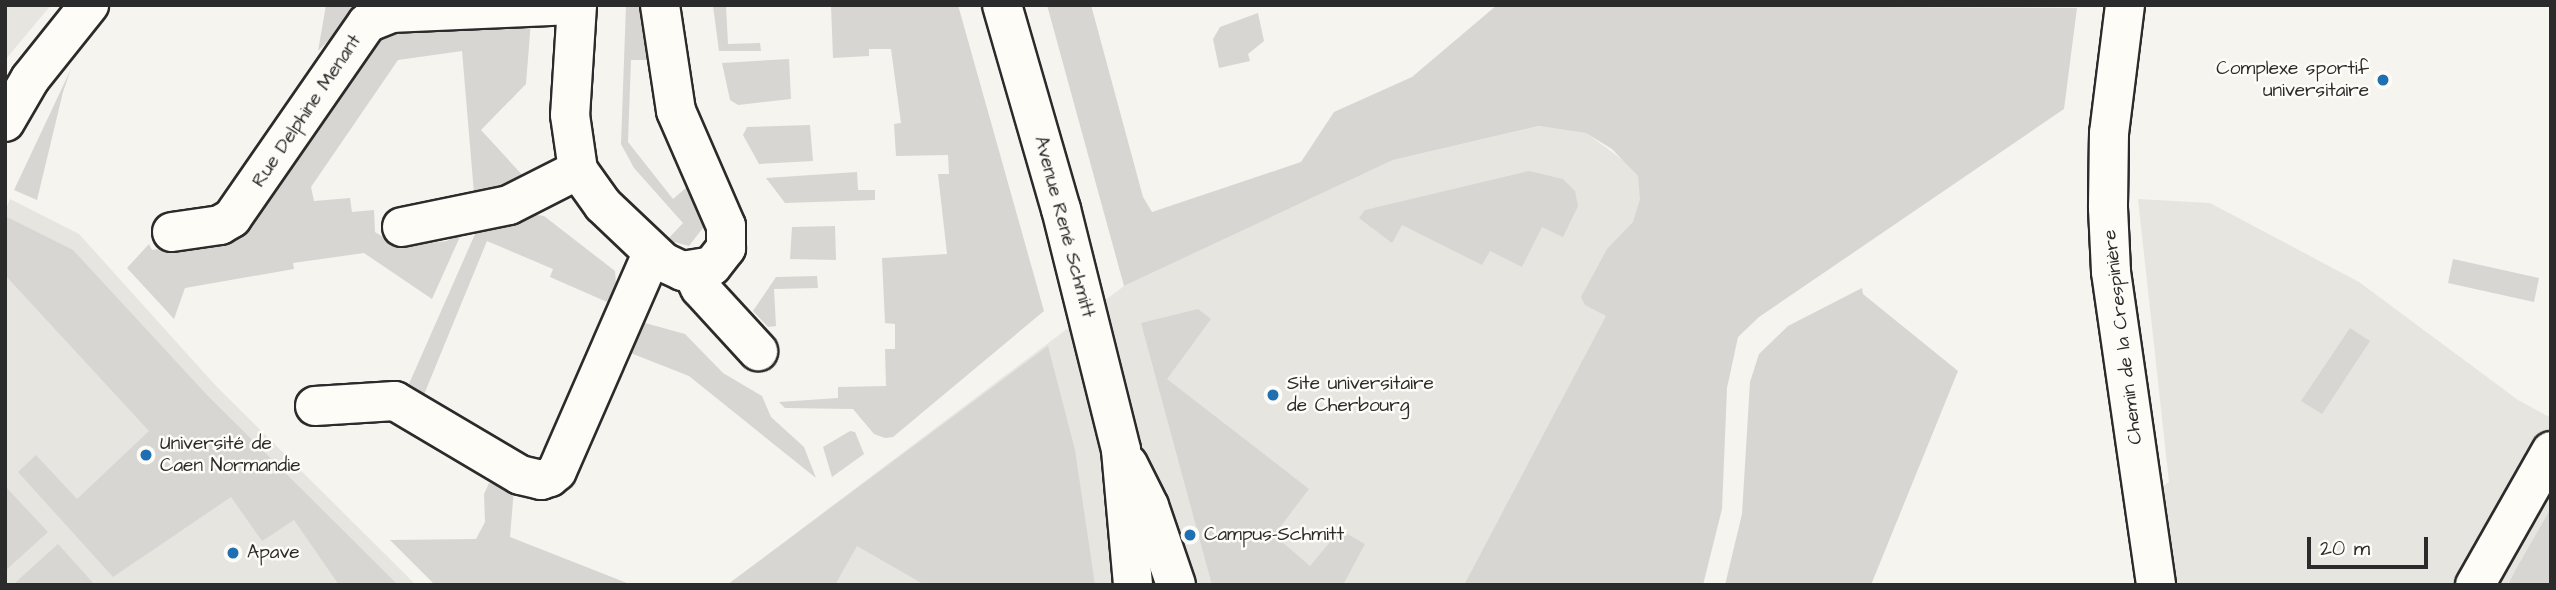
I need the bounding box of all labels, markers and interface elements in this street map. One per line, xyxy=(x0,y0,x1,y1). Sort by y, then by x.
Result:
street label: Rue Delphine Menant xyxy=(247,30,367,192)
place label: Complexe sportif universitaire xyxy=(2216,58,2369,102)
marker: Complexe sportif universitaire xyxy=(2375,72,2391,88)
street label: Avenue René Schmitt xyxy=(1029,134,1099,320)
street label: Chemin de la Crespinière xyxy=(2098,228,2148,446)
place label: Site universitaire de Cherbourg xyxy=(1287,373,1434,417)
marker: Site universitaire de Cherbourg xyxy=(1265,387,1281,403)
place label: Université de Caen Normandie xyxy=(160,433,300,477)
marker: Université de Caen Normandie xyxy=(138,447,154,463)
place label: Campus-Schmitt xyxy=(1204,524,1344,546)
scale bar xyxy=(2311,524,2432,568)
marker: Campus-Schmitt xyxy=(1182,527,1198,543)
text: 20 m xyxy=(2320,534,2370,563)
place label: Apave xyxy=(247,542,300,564)
marker: Apave xyxy=(225,545,241,561)

